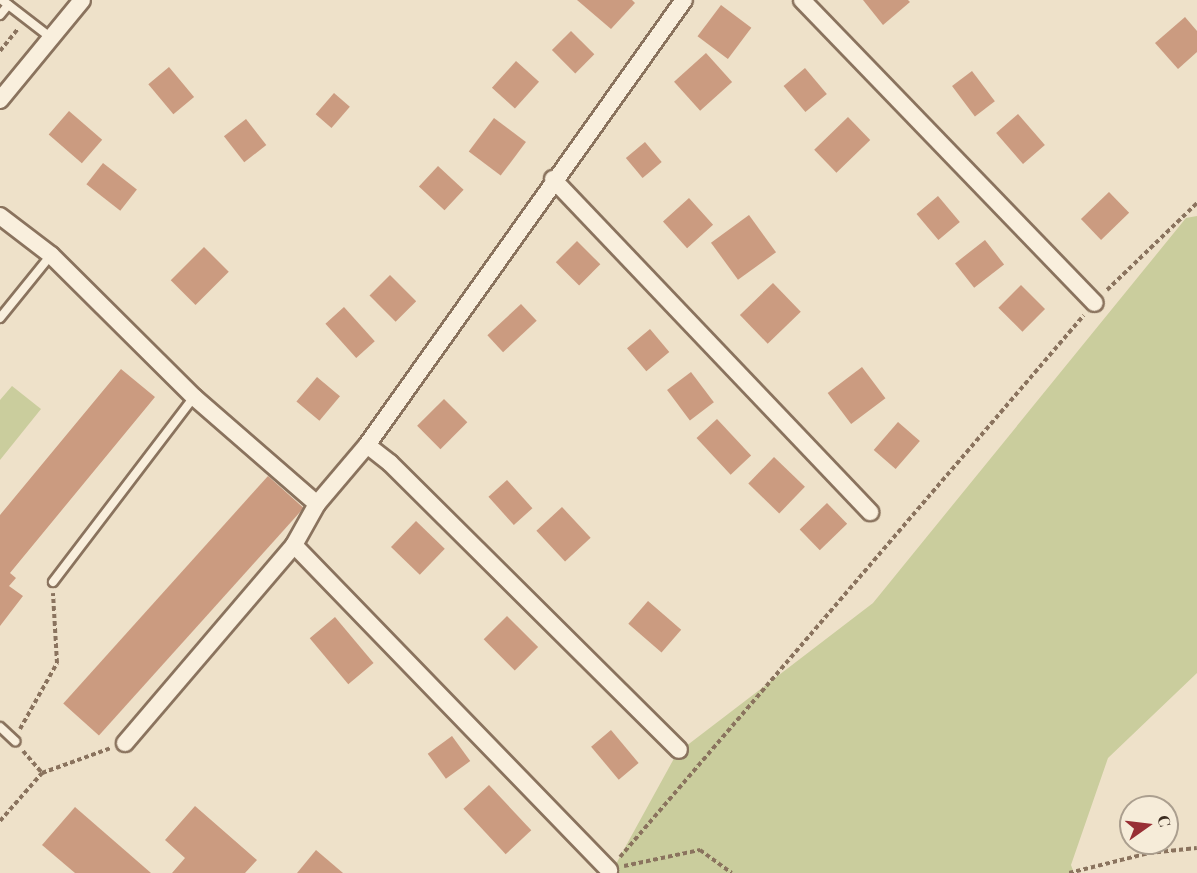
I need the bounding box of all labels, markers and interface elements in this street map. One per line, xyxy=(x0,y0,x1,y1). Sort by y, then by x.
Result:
north arrow xyxy=(1119,795,1179,855)
text: С xyxy=(1153,813,1177,829)

